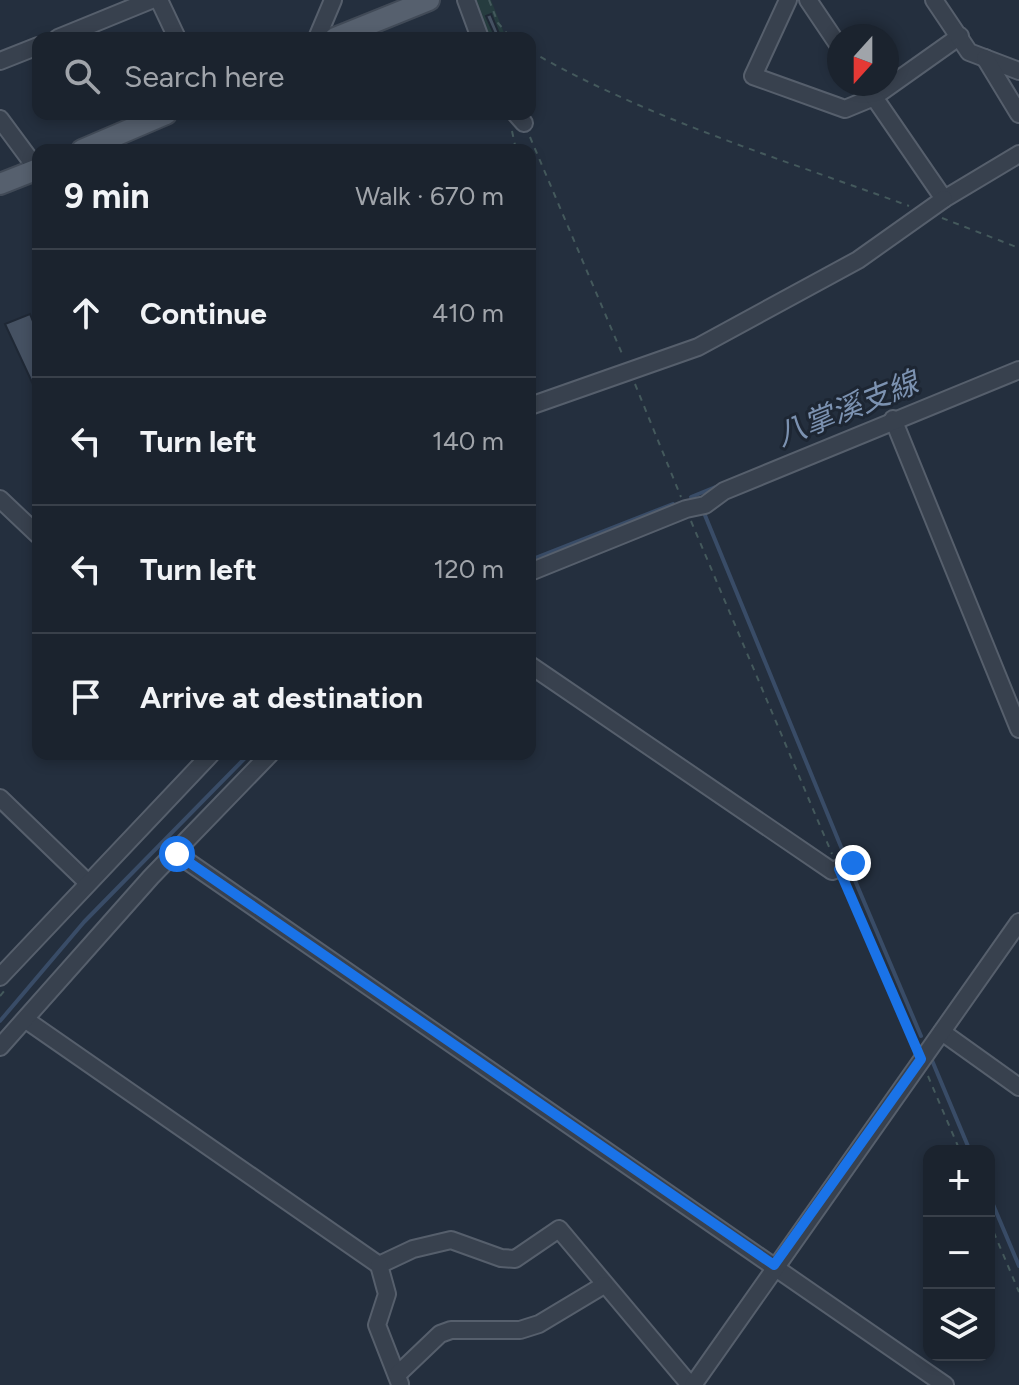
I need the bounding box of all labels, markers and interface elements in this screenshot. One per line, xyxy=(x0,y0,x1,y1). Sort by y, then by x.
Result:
north arrow xyxy=(827,24,899,96)
search box xyxy=(32,32,536,120)
icon: search xyxy=(60,54,104,98)
text: Search here xyxy=(124,58,284,95)
text: 9 min xyxy=(64,176,150,217)
text: Walk · 670 m xyxy=(355,180,504,212)
icon: ahead xyxy=(64,291,108,335)
text: Continue xyxy=(140,295,267,332)
text: 410 m xyxy=(432,297,504,329)
water label: 八掌溪支線 xyxy=(770,362,926,454)
icon: left xyxy=(64,419,108,463)
text: Turn left xyxy=(140,423,257,460)
text: 140 m xyxy=(432,425,504,457)
icon: left xyxy=(64,547,108,591)
text: Turn left xyxy=(140,551,257,588)
text: 120 m xyxy=(434,553,504,585)
icon: arrive xyxy=(64,675,108,719)
text: Arrive at destination xyxy=(140,679,423,716)
route start xyxy=(159,836,195,872)
route end xyxy=(835,845,871,881)
map controls xyxy=(923,1145,995,1361)
button: + xyxy=(923,1145,995,1217)
button: − xyxy=(923,1217,995,1289)
button: layers xyxy=(923,1289,995,1361)

